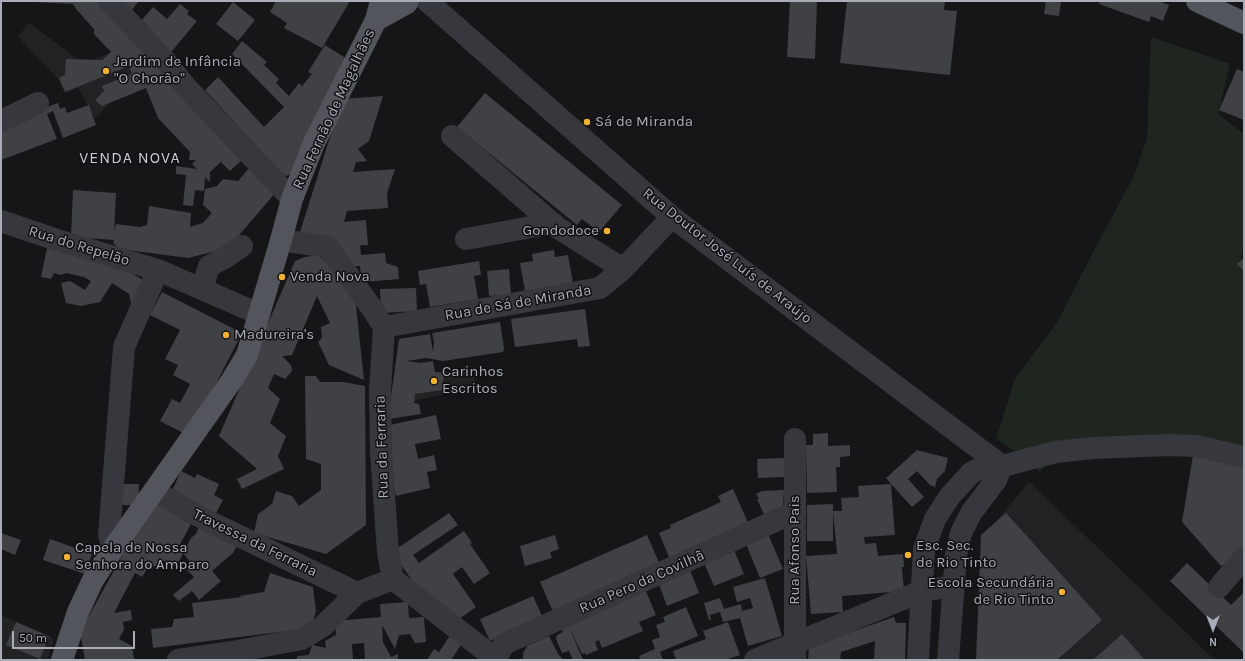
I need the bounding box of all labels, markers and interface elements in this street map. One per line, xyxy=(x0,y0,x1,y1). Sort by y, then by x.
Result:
street label: Rua Fernão de Magalhães xyxy=(289,26,379,192)
place label: Jardim de Infância "O Chorão" xyxy=(114,53,241,88)
marker: Jardim de Infância "O Chorão" xyxy=(101,66,111,76)
place label: Sá de Miranda xyxy=(595,113,693,131)
marker: Sá de Miranda xyxy=(582,117,592,127)
district label: VENDA NOVA xyxy=(79,148,181,168)
street label: Rua Doutor José Luís de Araújo xyxy=(639,184,815,328)
street label: Rua do Repelão xyxy=(26,222,132,270)
place label: Gondodoce xyxy=(522,222,599,240)
marker: Gondodoce xyxy=(602,226,612,236)
place label: Venda Nova xyxy=(290,268,370,286)
marker: Venda Nova xyxy=(277,272,287,282)
street label: Rua de Sá de Miranda xyxy=(443,281,593,325)
place label: Madureira's xyxy=(234,326,314,344)
marker: Madureira's xyxy=(221,330,231,340)
place label: Carinhos Escritos xyxy=(442,363,504,398)
marker: Carinhos Escritos xyxy=(429,376,439,386)
street label: Rua da Ferraria xyxy=(371,395,393,499)
street label: Rua Afonso Pais xyxy=(786,495,804,605)
street label: Travessa da Ferraria xyxy=(190,505,320,581)
place label: Esc. Sec. de Rio Tinto xyxy=(916,537,996,572)
place label: Capela de Nossa Senhora do Amparo xyxy=(75,539,209,574)
street label: Rua Pero da Covilhã xyxy=(577,546,707,618)
marker: Esc. Sec. de Rio Tinto xyxy=(903,550,913,560)
marker: Capela de Nossa Senhora do Amparo xyxy=(62,552,72,562)
place label: Escola Secundária de Rio Tinto xyxy=(928,574,1054,609)
marker: Escola Secundária de Rio Tinto xyxy=(1057,587,1067,597)
north arrow xyxy=(1193,609,1233,649)
scale bar xyxy=(14,623,137,649)
text: 50 m xyxy=(19,631,47,645)
text: N xyxy=(1209,635,1217,648)

